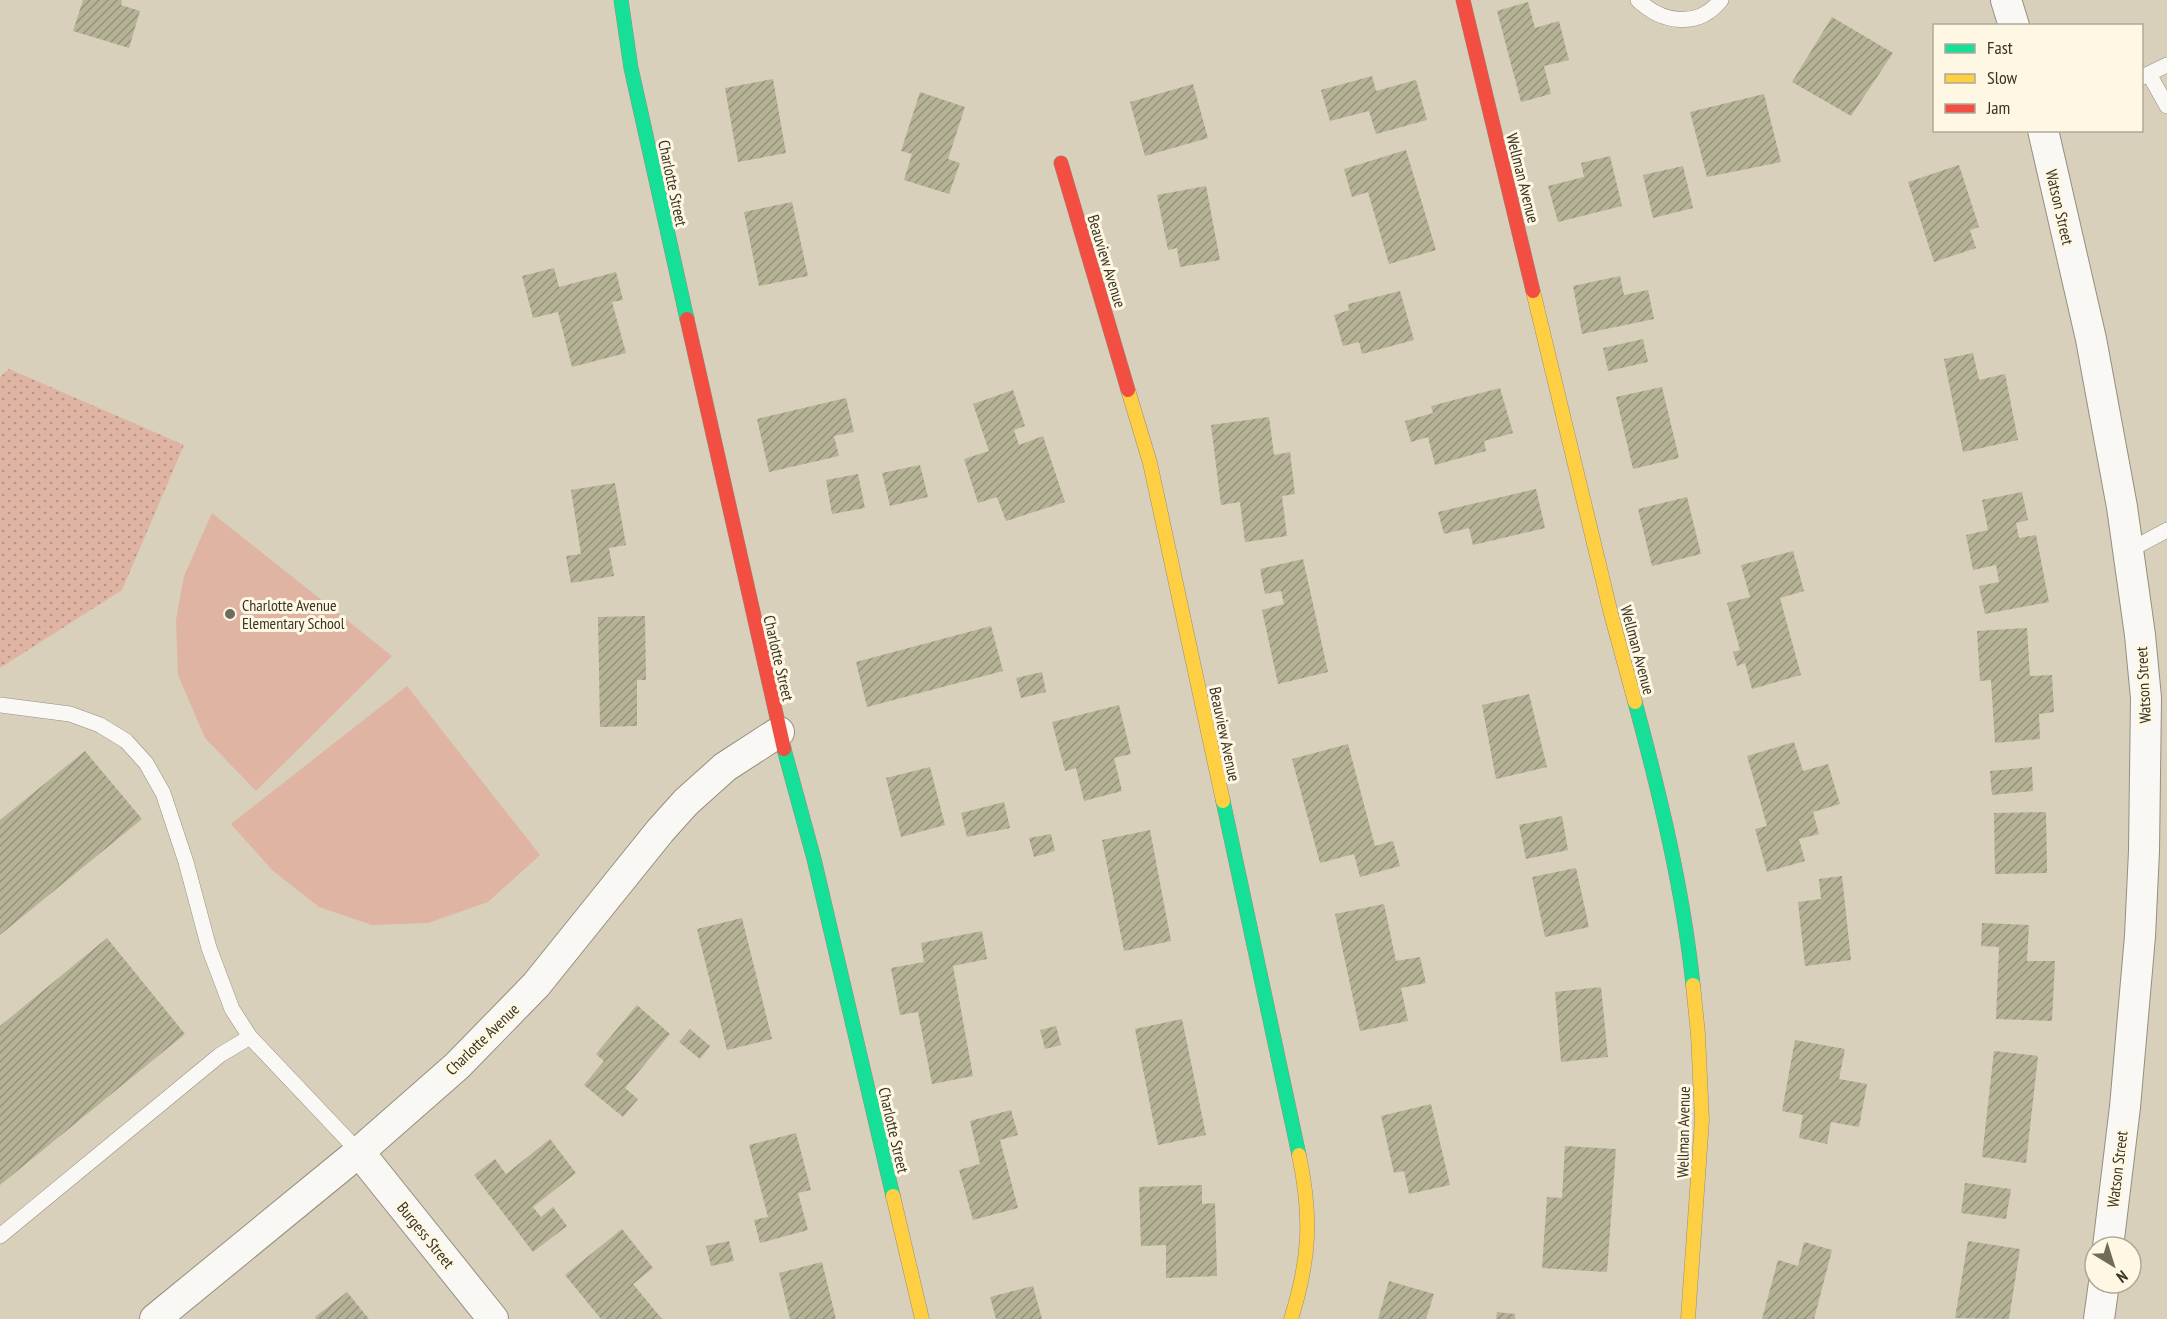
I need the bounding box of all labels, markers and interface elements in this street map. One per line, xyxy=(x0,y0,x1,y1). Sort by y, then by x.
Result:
legend xyxy=(1933,24,2143,132)
text: Fast xyxy=(1987,36,2013,59)
text: Slow xyxy=(1987,66,2018,89)
text: Jam xyxy=(1986,96,2010,119)
street label: Wellman Avenue xyxy=(1502,131,1544,225)
street label: Charlotte Street xyxy=(654,138,692,228)
street label: Watson Street xyxy=(2042,167,2079,247)
street label: Beauview Avenue xyxy=(1083,212,1131,310)
place label: Charlotte Avenue Elementary School xyxy=(242,595,345,633)
street label: Wellman Avenue xyxy=(1616,603,1660,697)
marker: Charlotte Avenue Elementary School xyxy=(223,607,237,621)
street label: Charlotte Street xyxy=(759,613,799,703)
street label: Watson Street xyxy=(2131,646,2155,724)
street label: Beauview Avenue xyxy=(1205,685,1245,783)
street label: Charlotte Avenue xyxy=(441,999,523,1079)
street label: Charlotte Street xyxy=(874,1085,914,1175)
street label: Wellman Avenue xyxy=(1672,1086,1694,1178)
street label: Watson Street xyxy=(2102,1129,2132,1208)
street label: Burgess Street xyxy=(393,1198,459,1273)
north arrow xyxy=(2083,1235,2143,1295)
text: N xyxy=(2113,1266,2132,1287)

